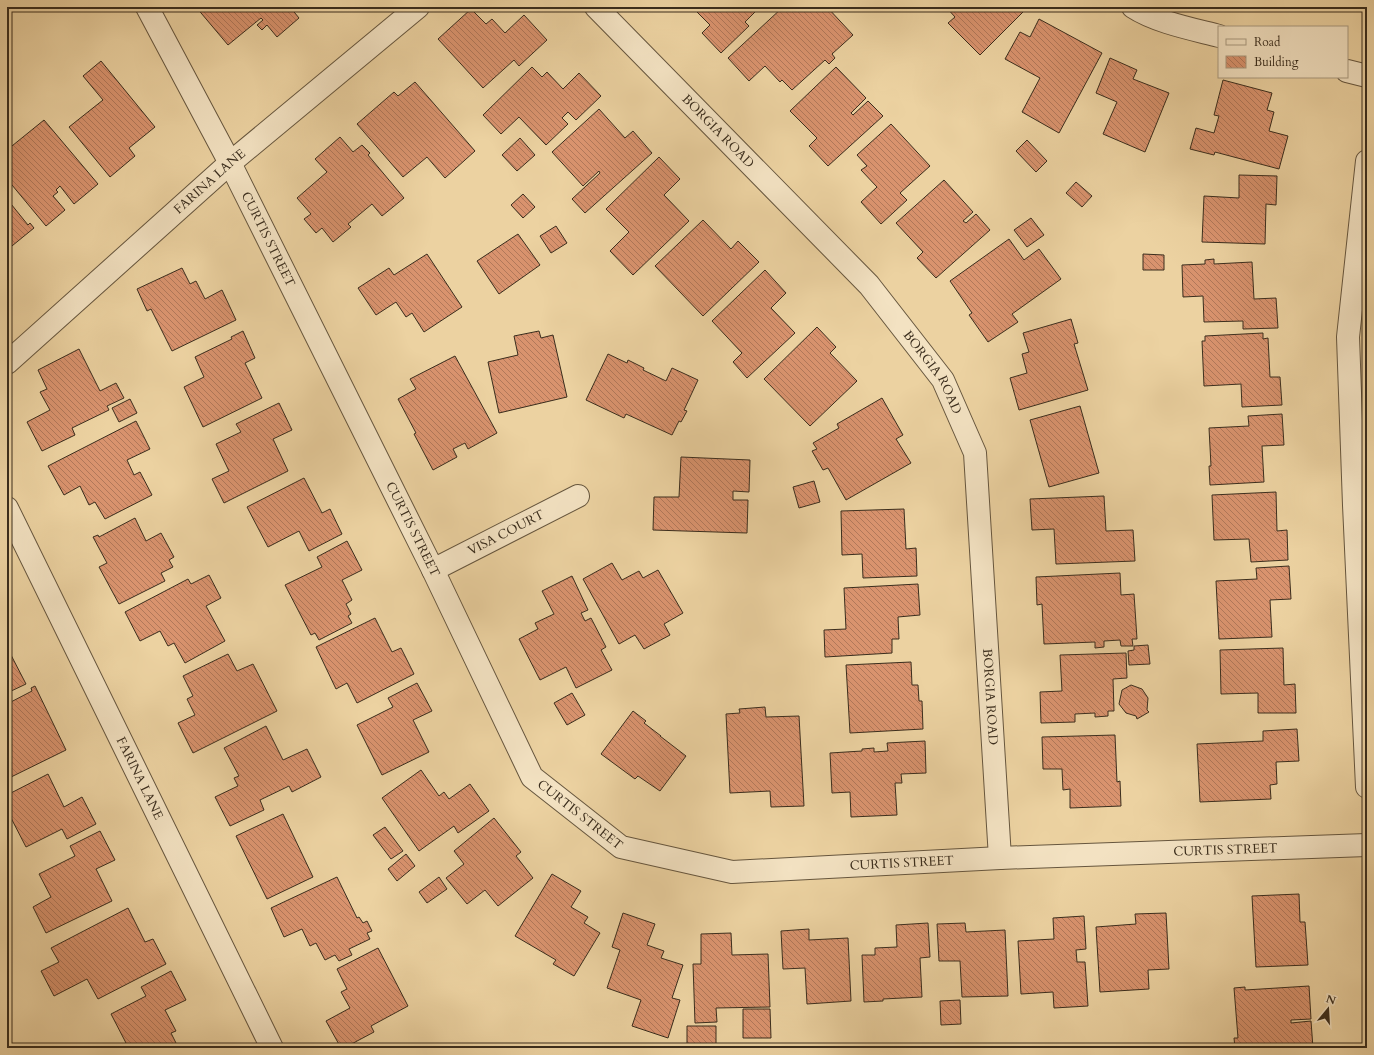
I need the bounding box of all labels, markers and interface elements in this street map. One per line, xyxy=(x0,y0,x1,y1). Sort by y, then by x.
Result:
legend xyxy=(1218,26,1348,78)
text: Road xyxy=(1254,34,1281,50)
text: Building xyxy=(1254,54,1299,70)
street label: BORGIA ROAD xyxy=(678,90,758,172)
street label: FARINA LANE xyxy=(170,145,249,218)
street label: CURTIS STREET xyxy=(237,189,300,290)
street label: BORGIA ROAD xyxy=(899,327,966,417)
street label: CURTIS STREET xyxy=(381,479,444,580)
street label: VISA COURT xyxy=(465,505,548,560)
street label: BORGIA ROAD xyxy=(978,648,1002,746)
street label: FARINA LANE xyxy=(112,734,168,823)
street label: CURTIS STREET xyxy=(533,775,627,854)
street label: CURTIS STREET xyxy=(1173,839,1278,861)
street label: CURTIS STREET xyxy=(849,851,955,875)
north arrow xyxy=(1308,989,1348,1029)
text: N xyxy=(1324,991,1338,1009)

